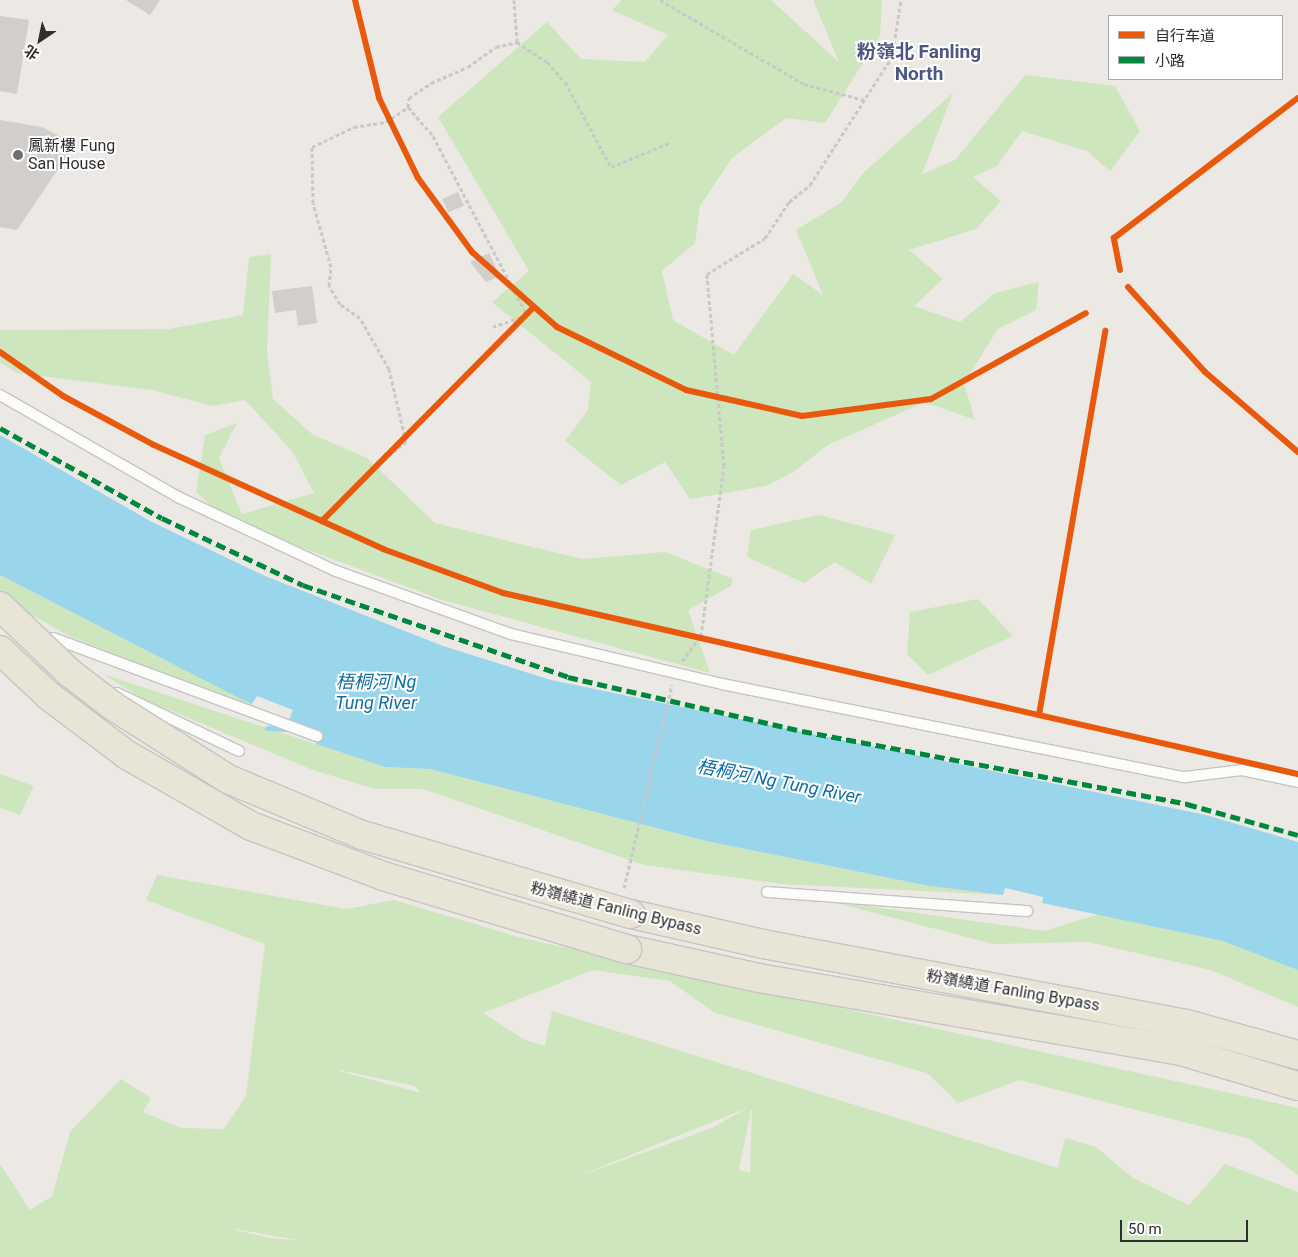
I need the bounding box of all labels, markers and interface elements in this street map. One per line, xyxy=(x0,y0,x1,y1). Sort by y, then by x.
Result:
north arrow xyxy=(15,15,65,65)
legend xyxy=(1108,15,1283,80)
text: 自行车道 xyxy=(1155,27,1215,45)
district label: 粉嶺北 Fanling North xyxy=(857,41,981,85)
text: 北 xyxy=(21,42,42,63)
text: 小路 xyxy=(1155,52,1185,70)
place label: 鳳新樓 Fung San House xyxy=(28,136,115,174)
marker: 鳳新樓 Fung San House xyxy=(12,149,24,161)
water label: 梧桐河 Ng Tung River xyxy=(335,672,417,714)
water label: 梧桐河 Ng Tung River xyxy=(695,755,863,809)
street label: 粉嶺繞道 Fanling Bypass xyxy=(529,878,703,940)
street label: 粉嶺繞道 Fanling Bypass xyxy=(925,966,1101,1016)
scale bar xyxy=(1123,1210,1250,1242)
text: 50 m xyxy=(1128,1220,1162,1238)

